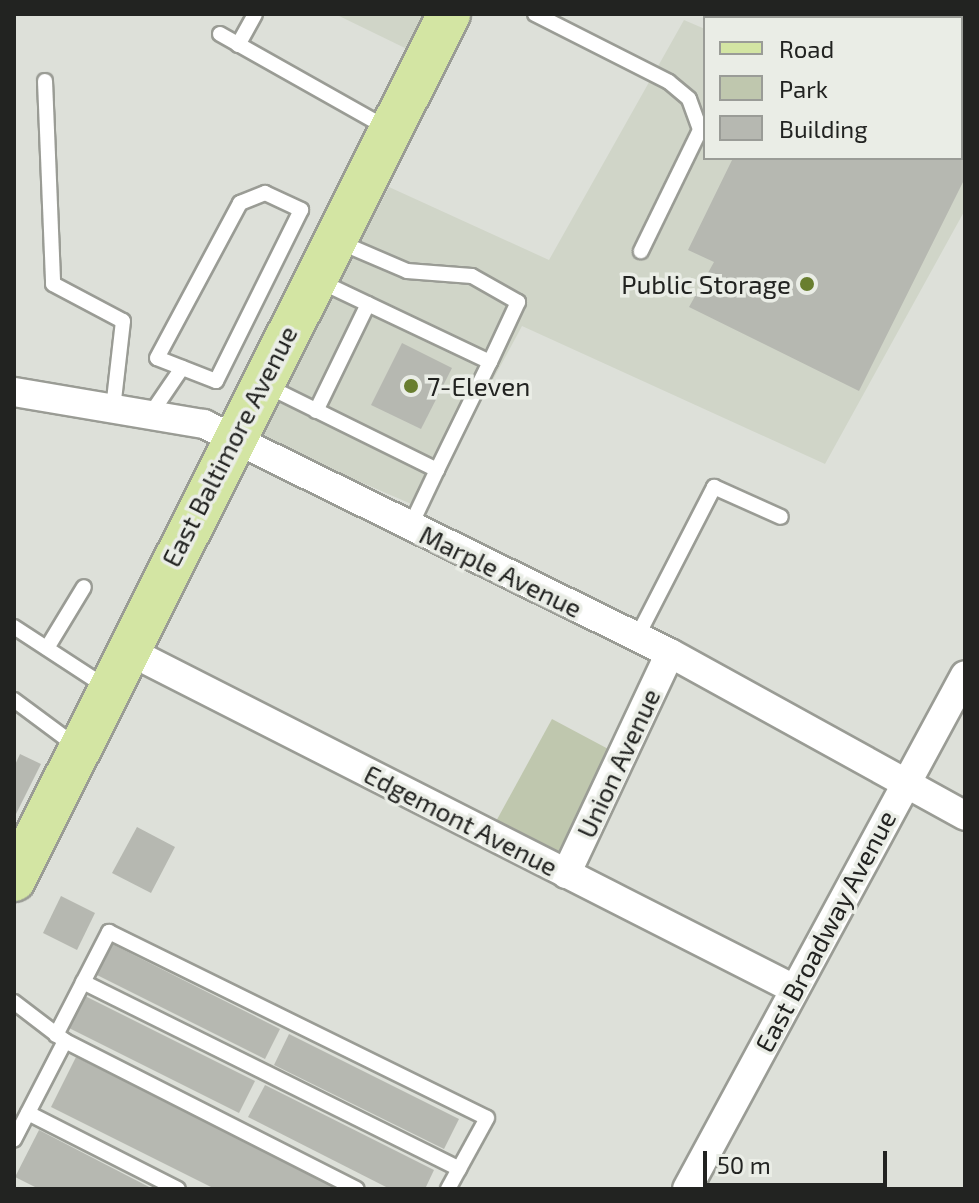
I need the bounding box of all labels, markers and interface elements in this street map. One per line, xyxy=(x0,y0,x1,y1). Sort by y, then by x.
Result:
legend xyxy=(703,16,963,160)
text: Road xyxy=(779,34,834,63)
text: Park xyxy=(779,74,828,103)
text: Building xyxy=(779,114,868,143)
place label: Public Storage xyxy=(621,268,791,300)
marker: Public Storage xyxy=(798,275,816,293)
street label: East Baltimore Avenue xyxy=(155,320,303,572)
place label: 7-Eleven xyxy=(427,370,530,402)
marker: 7-Eleven xyxy=(402,377,420,395)
street label: Marple Avenue xyxy=(415,518,587,624)
street label: Union Avenue xyxy=(570,683,666,843)
street label: Edgemont Avenue xyxy=(359,758,563,882)
street label: East Broadway Avenue xyxy=(748,804,902,1058)
scale bar xyxy=(707,1135,891,1185)
text: 50 m xyxy=(717,1150,771,1179)

